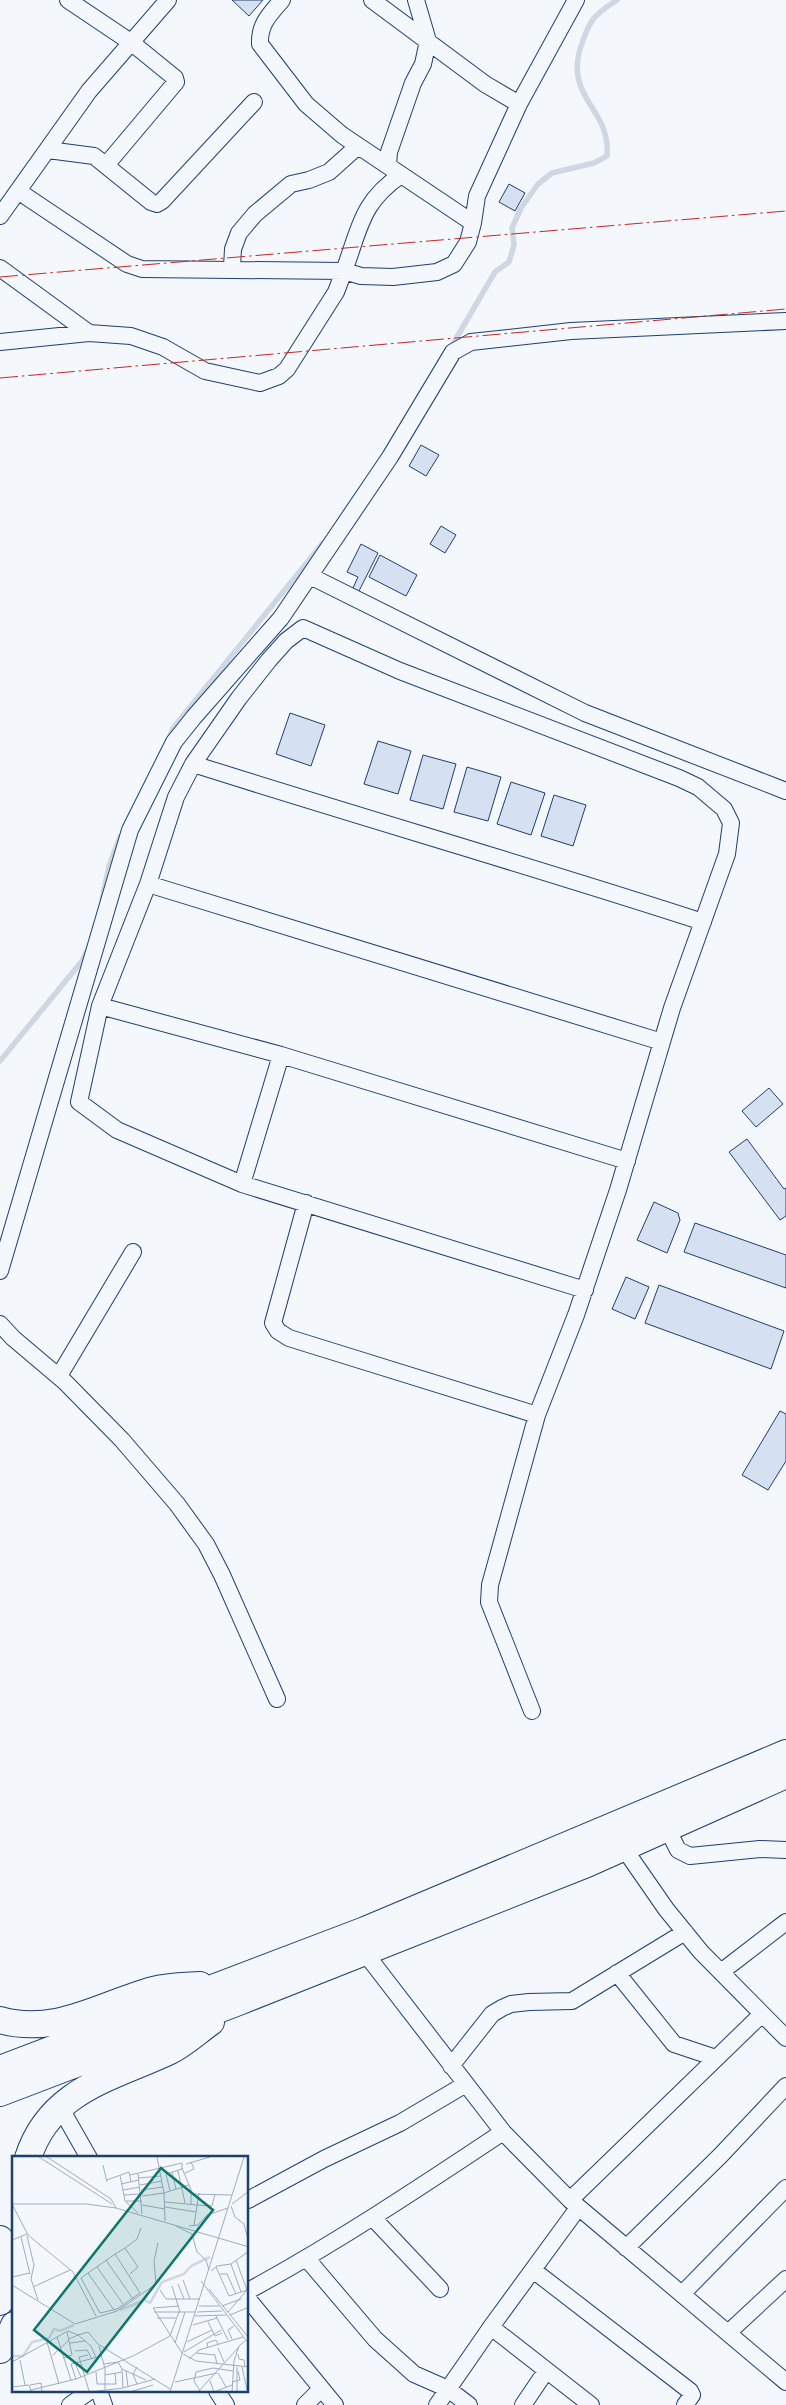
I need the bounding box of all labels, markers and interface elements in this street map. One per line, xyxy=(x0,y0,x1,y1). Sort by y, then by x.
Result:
inset map xyxy=(12,2156,249,2392)

